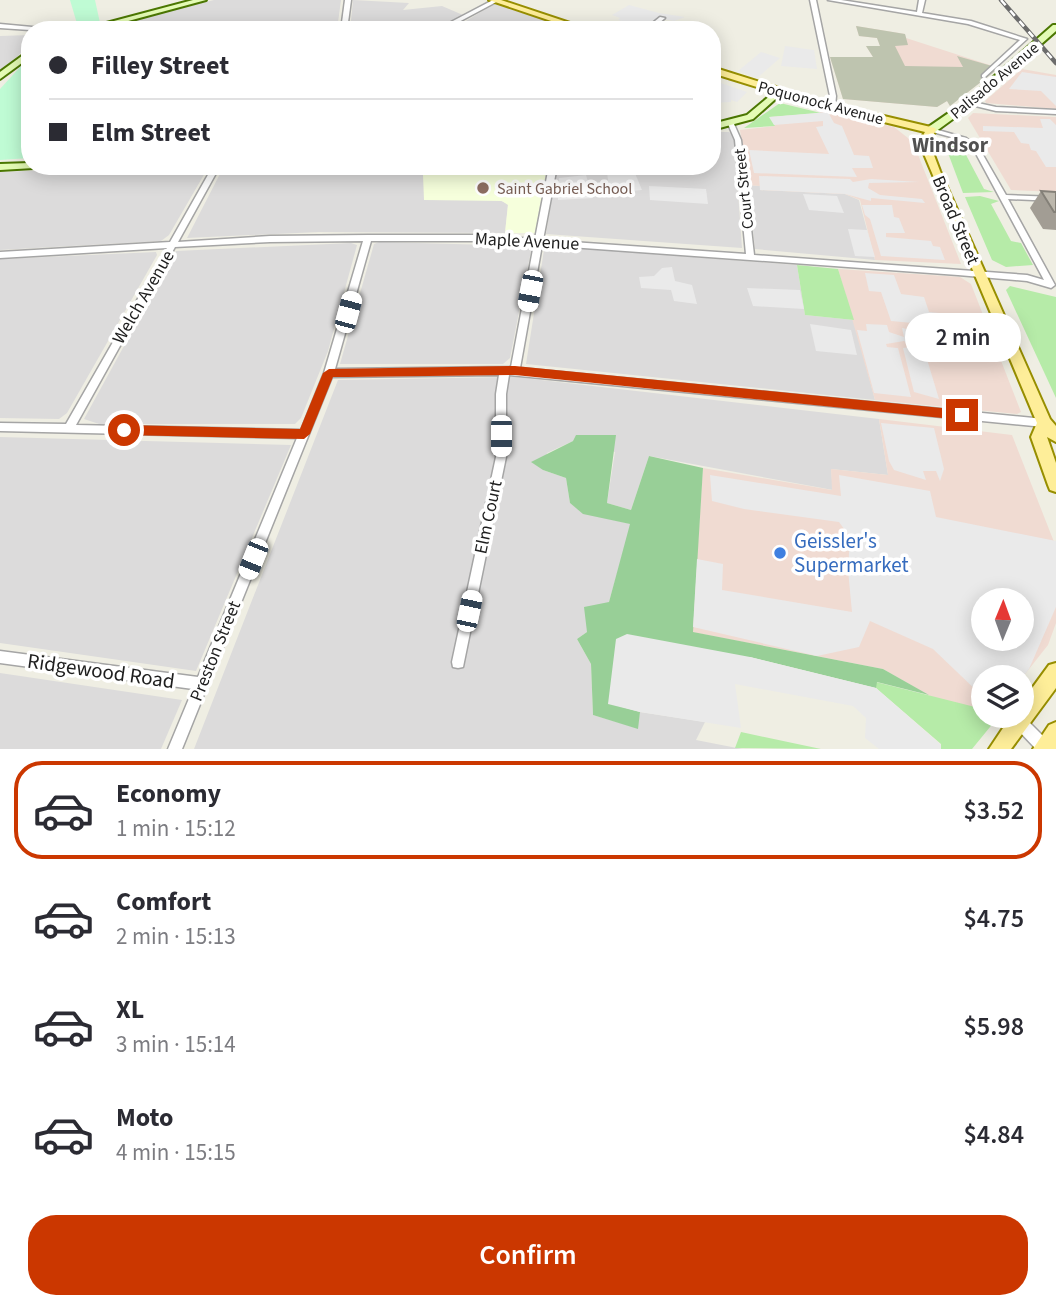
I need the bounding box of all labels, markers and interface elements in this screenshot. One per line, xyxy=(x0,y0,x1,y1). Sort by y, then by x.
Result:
street label: Palisado Avenue xyxy=(946,37,1044,124)
text: Filley Street xyxy=(91,47,229,84)
street label: Poquonock Avenue xyxy=(756,76,886,130)
text: Elm Street xyxy=(91,114,211,151)
district label: Windsor xyxy=(912,130,989,160)
street label: Court Street xyxy=(729,147,759,230)
street label: Broad Street xyxy=(926,172,985,268)
place label: Saint Gabriel School xyxy=(497,178,632,200)
marker: Saint Gabriel School xyxy=(475,180,491,196)
street label: Maple Avenue xyxy=(474,226,580,257)
street label: Welch Avenue xyxy=(106,246,180,349)
car xyxy=(516,268,545,314)
car xyxy=(333,289,364,335)
callout: 2 min xyxy=(904,314,1020,362)
text: 2 min xyxy=(936,321,990,354)
route end xyxy=(946,399,978,431)
route start xyxy=(108,414,140,446)
car xyxy=(491,415,512,457)
street label: Elm Court xyxy=(468,478,508,556)
place label: Geissler's Supermarket xyxy=(794,526,909,580)
car xyxy=(236,536,271,582)
marker: Geissler's Supermarket xyxy=(772,545,788,561)
car xyxy=(455,588,484,634)
north arrow xyxy=(971,588,1034,651)
map controls xyxy=(971,588,1034,728)
street label: Preston Street xyxy=(184,597,247,705)
street label: Ridgewood Road xyxy=(25,646,177,696)
button: layers xyxy=(971,665,1034,728)
text: Economy xyxy=(116,775,221,812)
icon: car xyxy=(32,779,95,842)
text: $3.52 xyxy=(963,792,1024,829)
text: 1 min · 15:12 xyxy=(116,812,236,845)
text: Comfort xyxy=(116,883,211,920)
icon: car xyxy=(32,887,95,950)
text: $4.75 xyxy=(963,900,1024,937)
text: 2 min · 15:13 xyxy=(116,920,236,953)
text: XL xyxy=(116,991,144,1028)
icon: car xyxy=(32,995,95,1058)
text: $5.98 xyxy=(963,1008,1024,1045)
text: 3 min · 15:14 xyxy=(116,1028,236,1061)
text: Moto xyxy=(116,1099,173,1136)
icon: car xyxy=(32,1103,95,1166)
text: $4.84 xyxy=(963,1116,1024,1153)
text: 4 min · 15:15 xyxy=(116,1136,236,1169)
button: Confirm xyxy=(28,1215,1028,1295)

